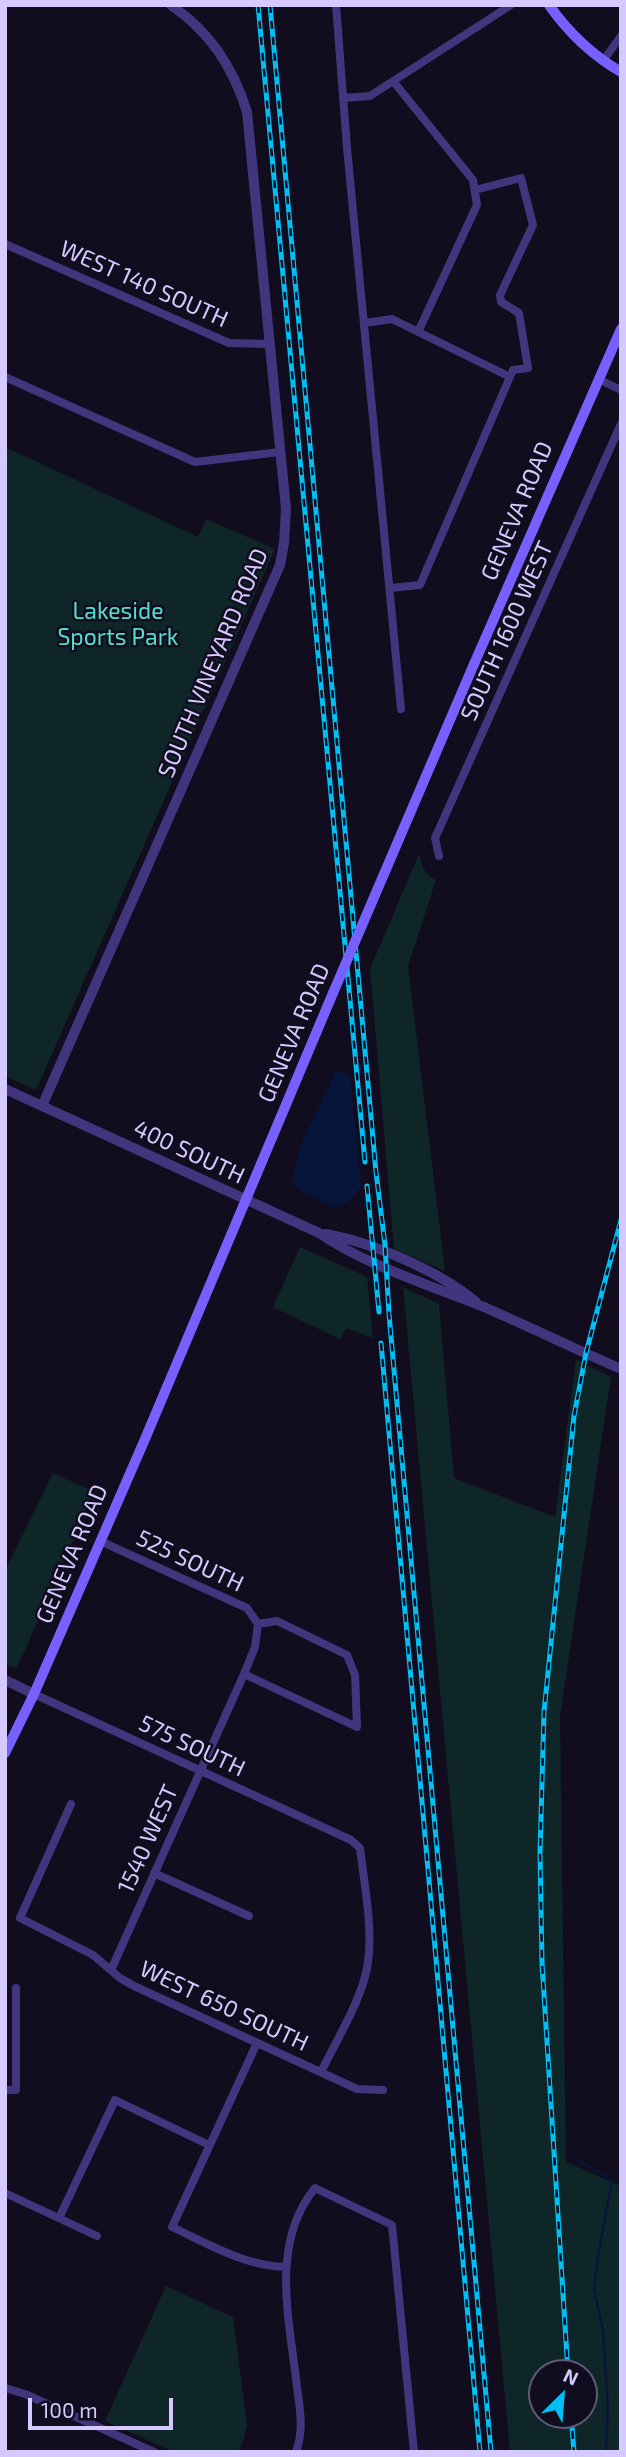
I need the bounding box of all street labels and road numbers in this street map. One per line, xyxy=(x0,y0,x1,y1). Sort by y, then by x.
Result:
street label: WEST 140 SOUTH xyxy=(56,235,232,333)
street label: GENEVA ROAD xyxy=(475,437,559,585)
street label: SOUTH 1600 WEST xyxy=(455,537,559,725)
street label: SOUTH VINEYARD ROAD xyxy=(152,544,274,782)
street label: GENEVA ROAD xyxy=(252,959,336,1107)
street label: 400 SOUTH xyxy=(129,1114,249,1190)
street label: GENEVA ROAD xyxy=(30,1480,114,1628)
street label: 525 SOUTH xyxy=(132,1524,248,1598)
street label: 575 SOUTH xyxy=(135,1709,249,1783)
street label: 1540 WEST xyxy=(112,1781,184,1897)
street label: WEST 650 SOUTH xyxy=(135,1955,313,2057)

